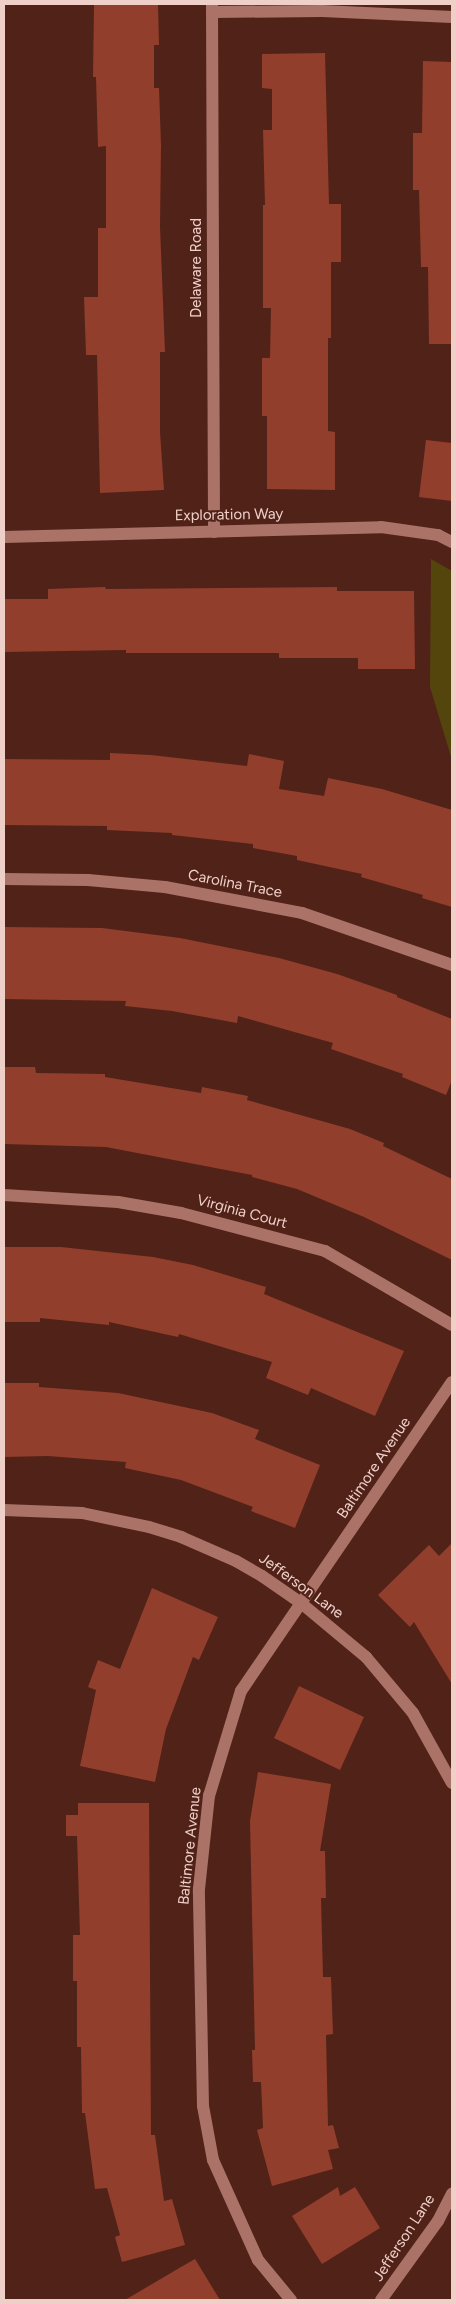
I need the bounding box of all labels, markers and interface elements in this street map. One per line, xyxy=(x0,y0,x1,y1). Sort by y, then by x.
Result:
street label: Delaware Road xyxy=(188,218,206,318)
street label: Exploration Way xyxy=(174,505,284,525)
street label: Carolina Trace xyxy=(186,866,284,902)
street label: Virginia Court xyxy=(195,1191,289,1233)
street label: Baltimore Avenue xyxy=(333,1414,415,1522)
street label: Jefferson Lane xyxy=(255,1549,347,1623)
street label: Baltimore Avenue xyxy=(175,1786,205,1906)
street label: Jefferson Lane xyxy=(369,2191,439,2285)

